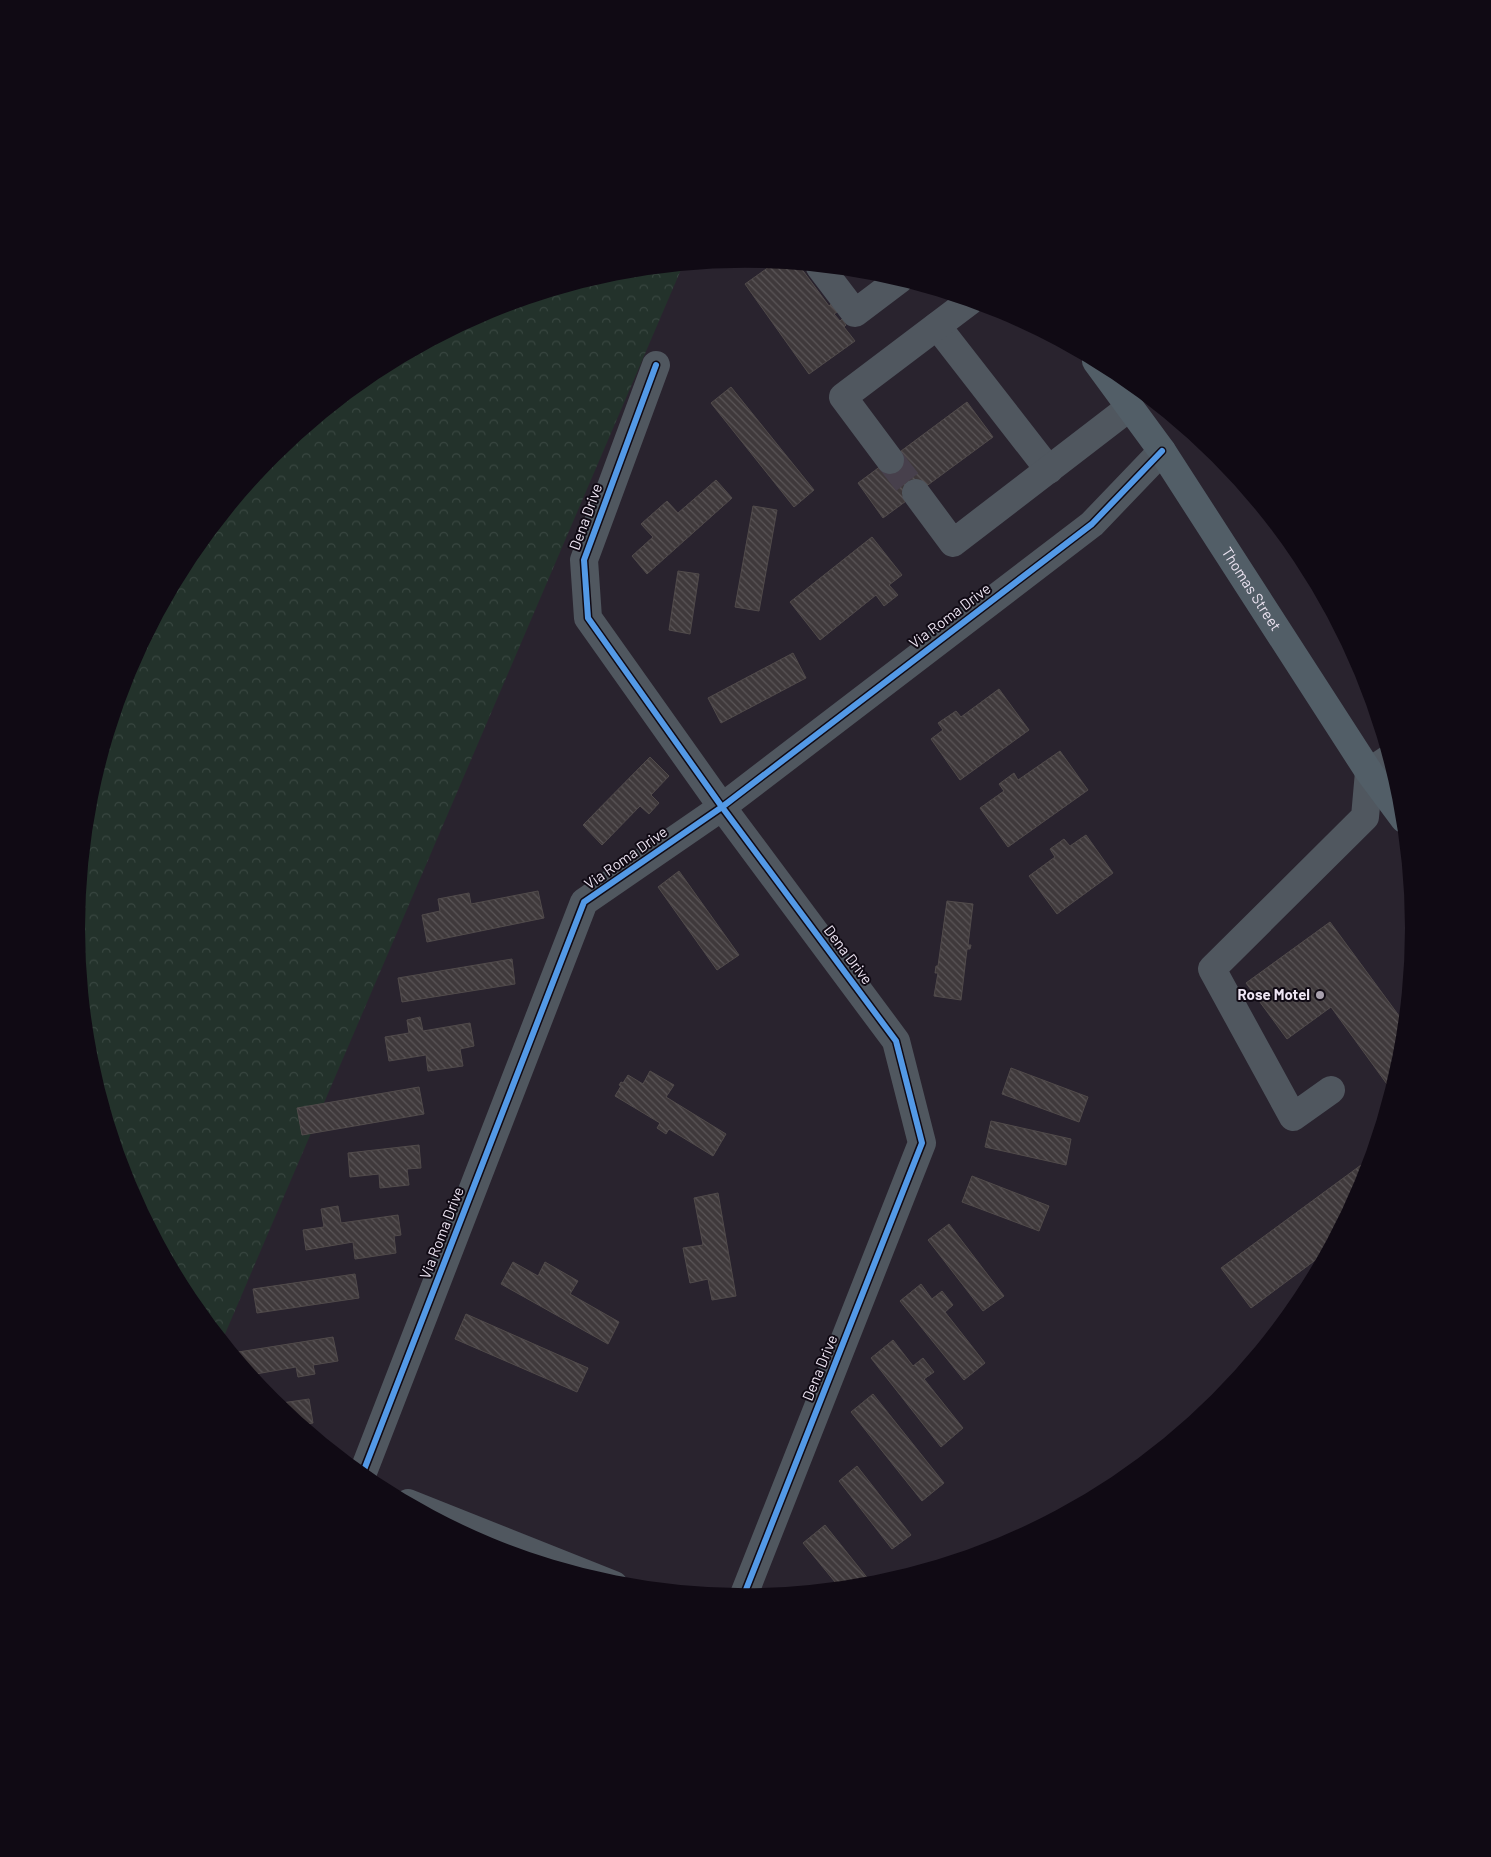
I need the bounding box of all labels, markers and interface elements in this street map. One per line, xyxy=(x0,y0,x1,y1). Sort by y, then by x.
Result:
street label: Dena Drive xyxy=(565,481,605,552)
street label: Thomas Street xyxy=(1218,543,1286,634)
street label: Via Roma Drive xyxy=(905,579,994,652)
street label: Via Roma Drive xyxy=(580,822,670,892)
street label: Dena Drive xyxy=(821,921,877,988)
place label: Rose Motel xyxy=(1238,985,1310,1003)
marker: Rose Motel xyxy=(1314,989,1326,1001)
street label: Via Roma Drive xyxy=(415,1184,467,1281)
street label: Dena Drive xyxy=(798,1332,840,1403)

